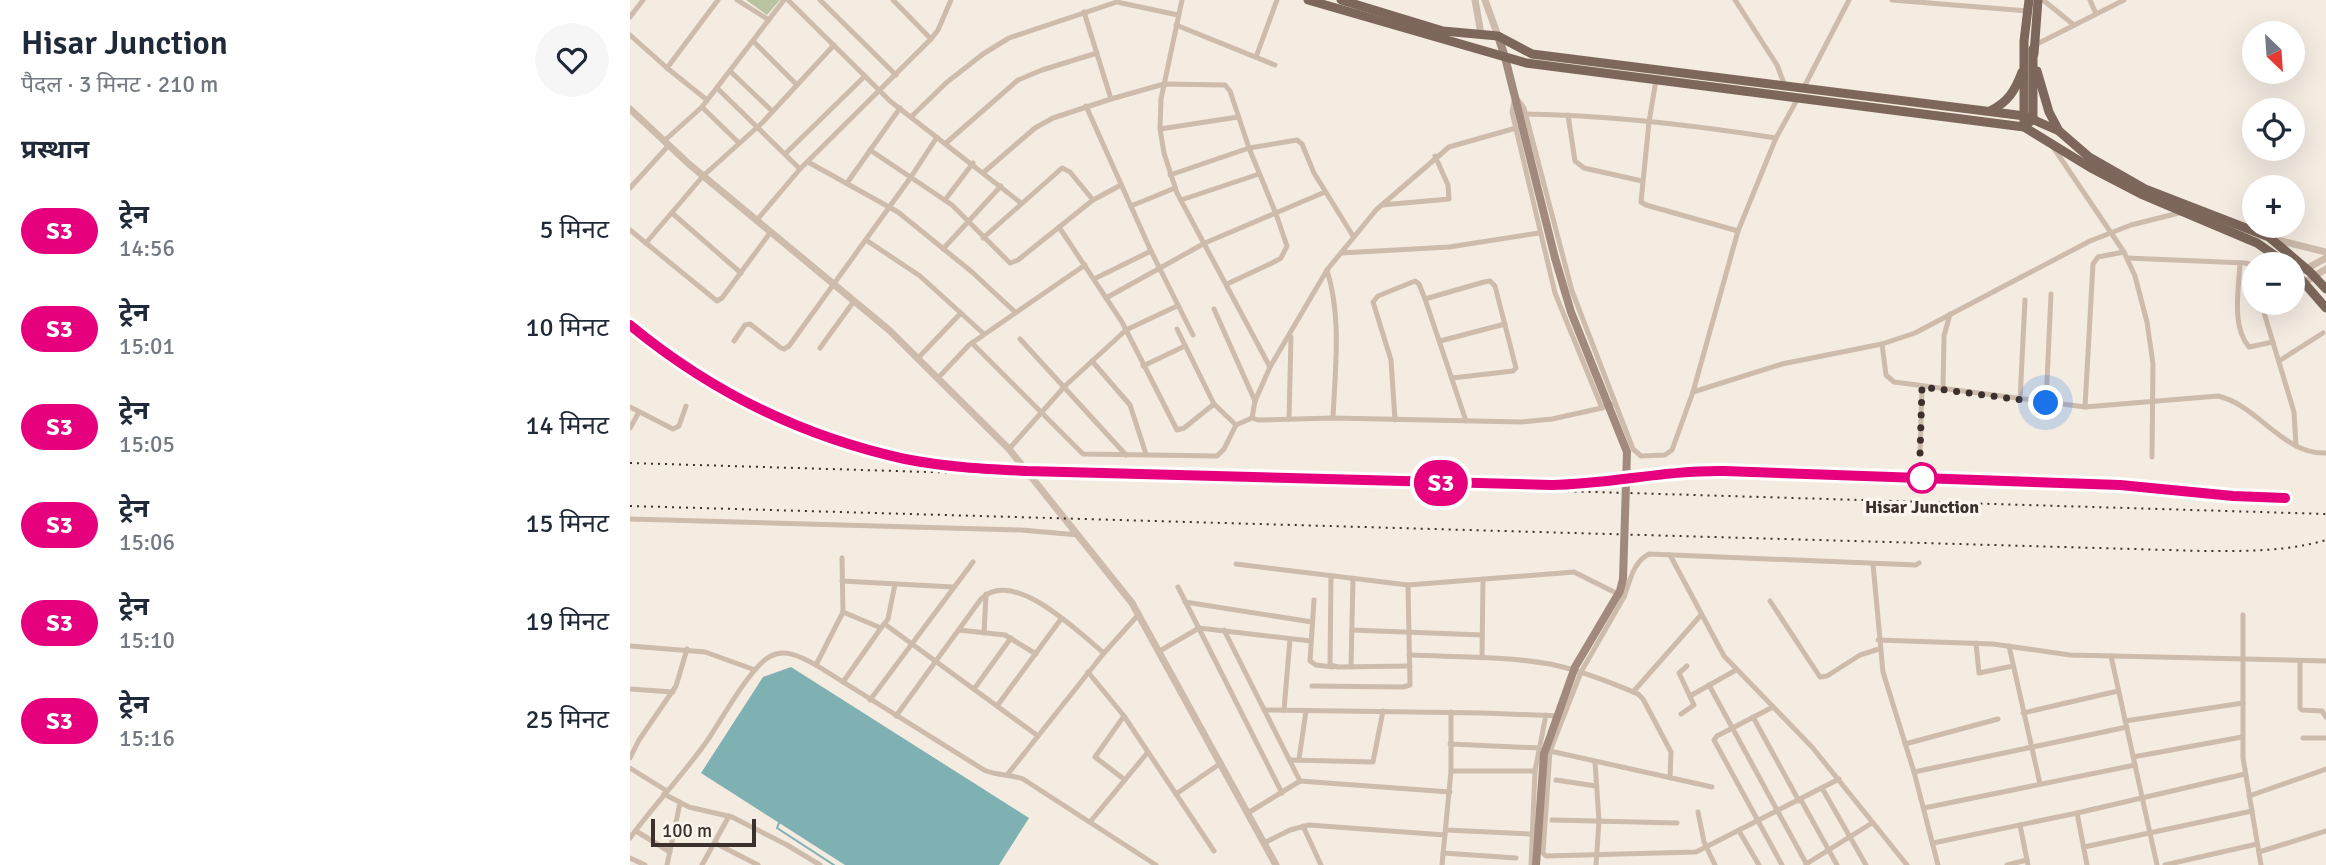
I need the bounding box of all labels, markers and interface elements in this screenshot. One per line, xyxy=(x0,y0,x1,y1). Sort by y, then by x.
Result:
north arrow xyxy=(2242,21,2305,84)
map controls xyxy=(2242,21,2305,315)
text: Hisar Junction xyxy=(21,23,228,64)
button: heart xyxy=(535,23,609,97)
text: पैदल · 3 मिनट · 210 m xyxy=(21,70,218,99)
button: locate xyxy=(2242,98,2305,161)
text: प्रस्थान xyxy=(21,134,89,166)
button: + xyxy=(2242,175,2305,238)
text: ट्रेन xyxy=(119,199,149,231)
text: 5 मिनट xyxy=(539,214,609,246)
text: S3 xyxy=(46,216,73,246)
text: 14:56 xyxy=(119,234,175,263)
button: − xyxy=(2242,252,2305,315)
text: ट्रेन xyxy=(119,297,149,329)
text: 10 मिनट xyxy=(525,312,609,344)
text: S3 xyxy=(46,314,73,344)
text: 15:01 xyxy=(119,332,175,361)
your location xyxy=(2028,385,2063,420)
text: ट्रेन xyxy=(119,395,149,427)
text: 14 मिनट xyxy=(525,410,609,442)
text: S3 xyxy=(46,412,73,442)
text: 15:05 xyxy=(119,430,175,459)
line badge: S3 xyxy=(1410,460,1472,506)
marker: Hisar Junction xyxy=(1907,463,1937,493)
text: S3 xyxy=(1428,468,1454,498)
text: ट्रेन xyxy=(119,493,149,525)
place label: Hisar Junction xyxy=(1865,496,1979,518)
text: 15 मिनट xyxy=(525,508,609,540)
text: S3 xyxy=(46,510,73,540)
text: 15:06 xyxy=(119,528,175,557)
text: ट्रेन xyxy=(119,591,149,623)
text: 19 मिनट xyxy=(525,606,609,638)
text: S3 xyxy=(46,608,73,638)
text: 15:10 xyxy=(119,626,175,655)
text: ट्रेन xyxy=(119,689,149,721)
text: 25 मिनट xyxy=(525,704,609,736)
text: S3 xyxy=(46,706,73,736)
text: 15:16 xyxy=(119,724,175,753)
scale bar xyxy=(651,816,756,848)
text: 100 m xyxy=(662,819,712,843)

